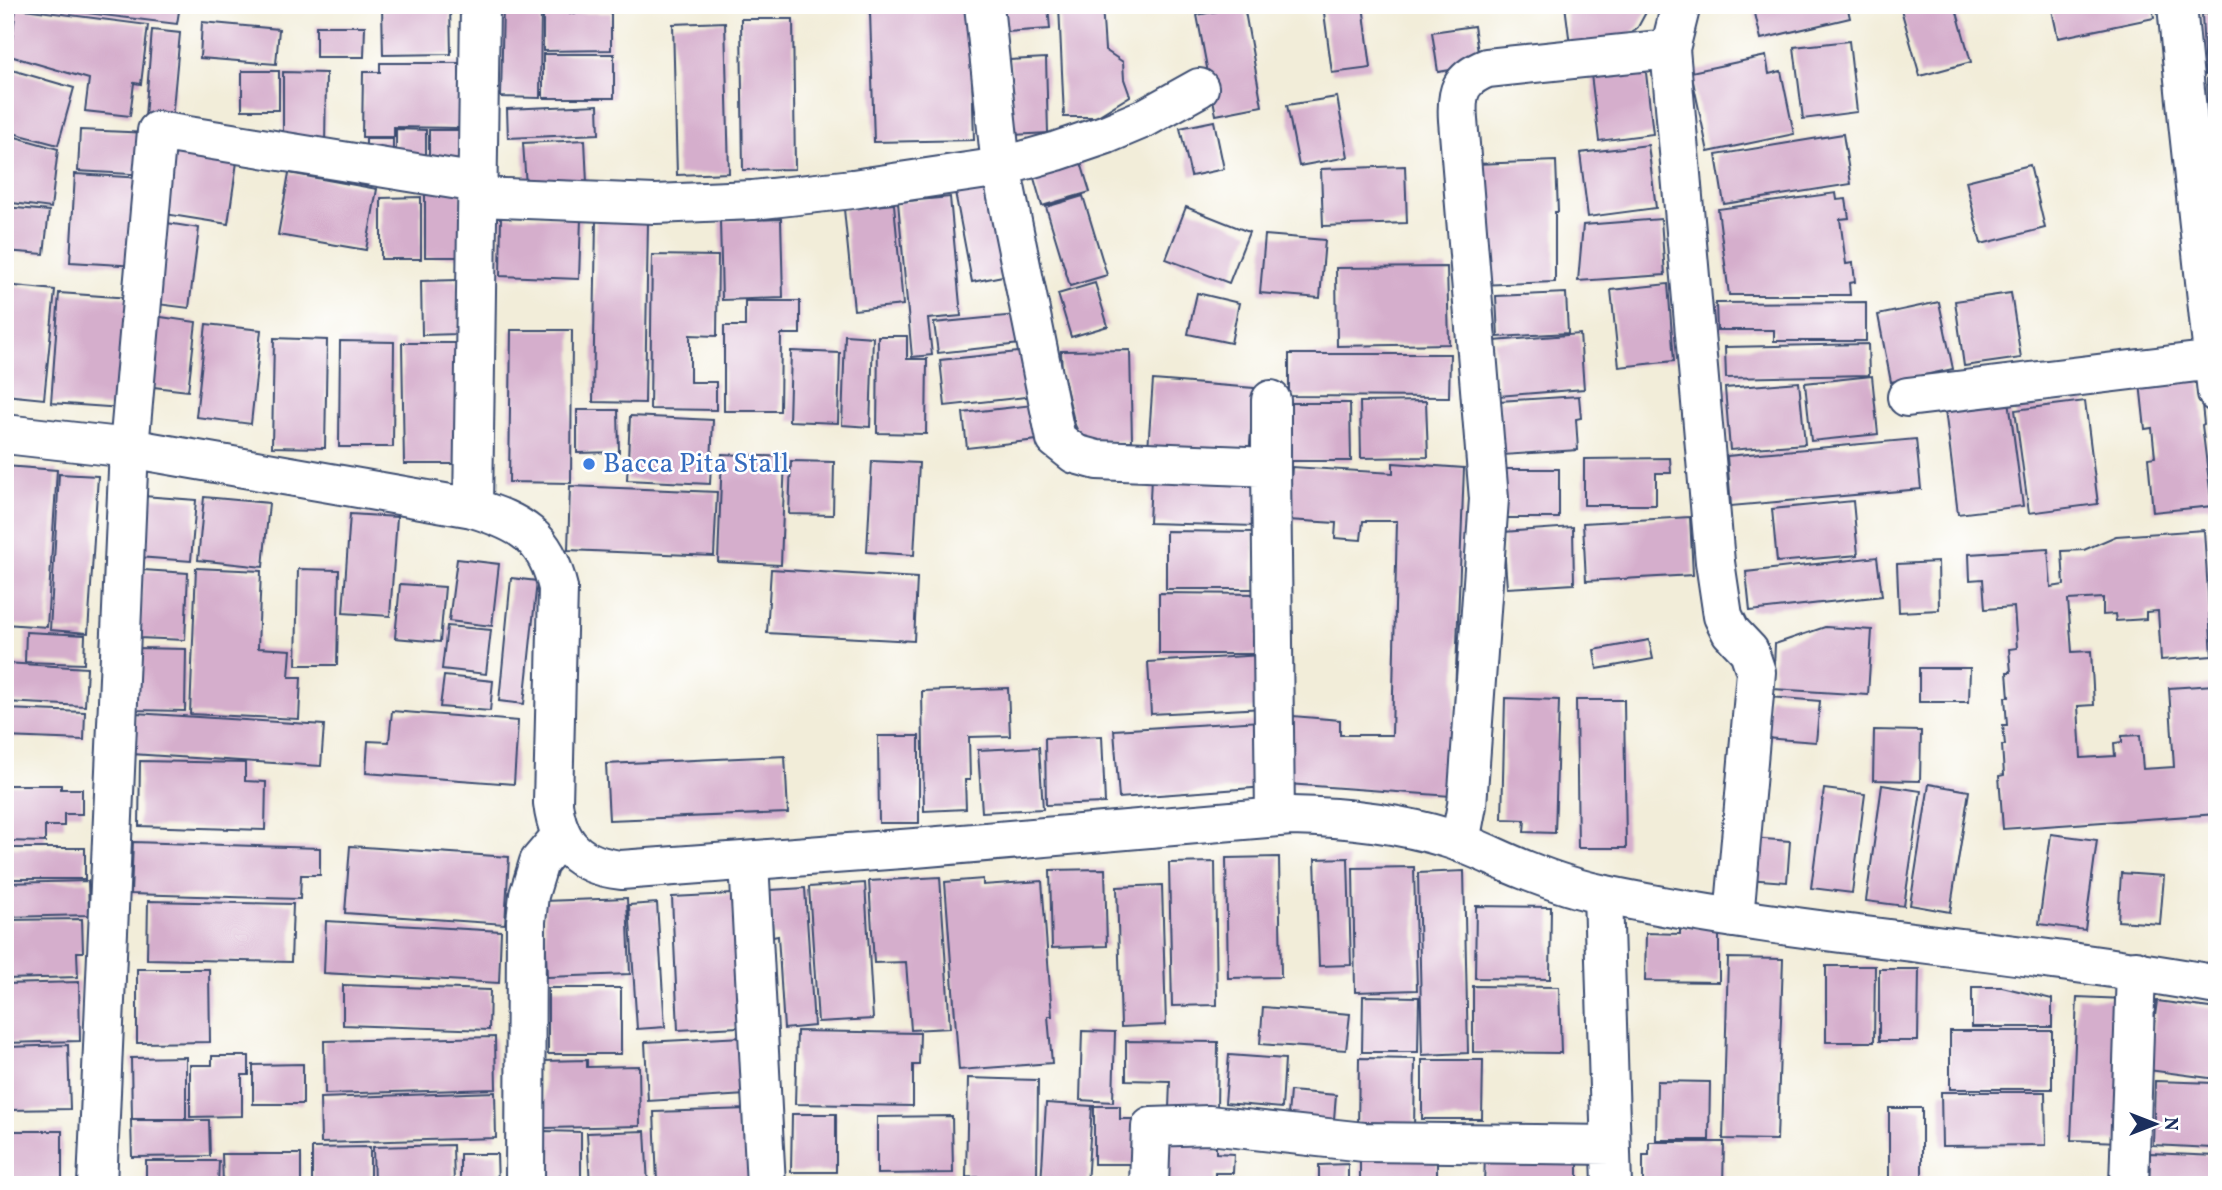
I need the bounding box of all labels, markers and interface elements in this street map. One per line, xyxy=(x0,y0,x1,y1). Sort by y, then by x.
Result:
place label: Bacca Pita Stall xyxy=(603,445,789,484)
marker: Bacca Pita Stall xyxy=(581,456,597,472)
north arrow xyxy=(2120,1088,2190,1158)
text: N xyxy=(2157,1117,2183,1131)

